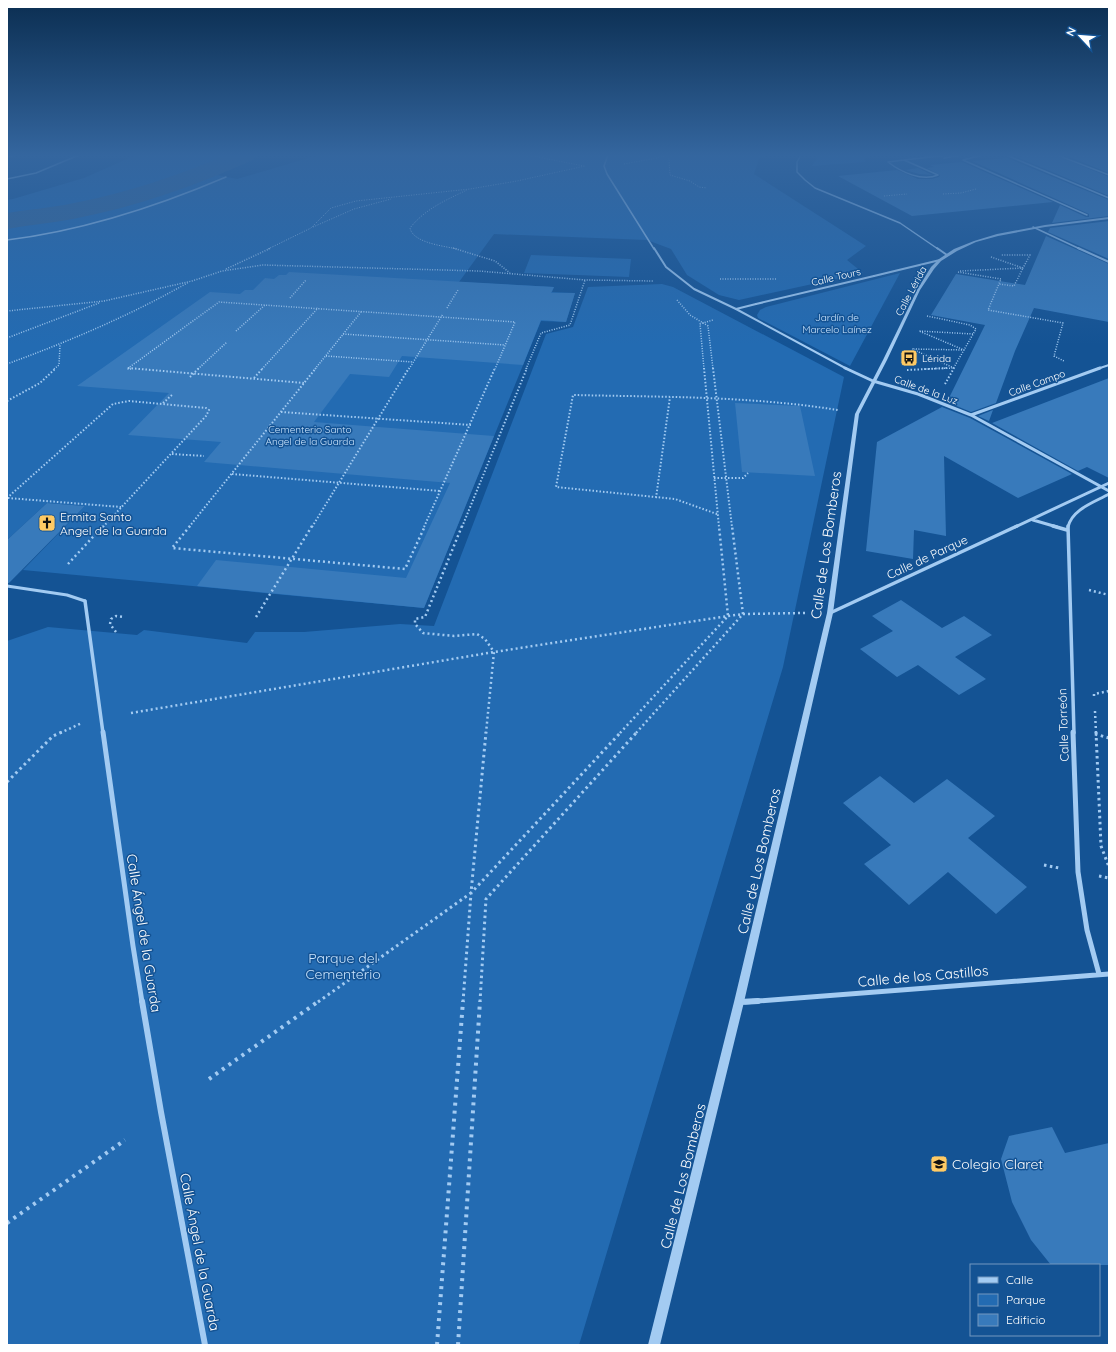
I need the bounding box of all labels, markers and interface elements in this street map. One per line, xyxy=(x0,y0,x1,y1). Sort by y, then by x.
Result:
north arrow xyxy=(1060,16,1100,56)
text: N xyxy=(1063,25,1079,38)
street label: Calle Lérida xyxy=(892,264,930,318)
street label: Calle Tours xyxy=(810,265,862,289)
park label: Jardín de Marcelo Laínez xyxy=(802,311,872,336)
bus stop icon: Lérida xyxy=(899,348,919,368)
place label: Lérida xyxy=(922,352,951,365)
street label: Calle Campo xyxy=(1007,367,1067,399)
street label: Calle de la Luz xyxy=(892,372,960,408)
park label: Cementerio Santo Angel de la Guarda xyxy=(266,423,354,448)
street label: Calle de Los Bomberos xyxy=(807,470,845,620)
place label: Ermita Santo Angel de la Guarda xyxy=(60,509,167,538)
church icon: Ermita Santo Angel de la Guarda xyxy=(37,513,57,533)
street label: Calle de Parque xyxy=(884,532,970,582)
street label: Calle Torreón xyxy=(1054,688,1072,762)
street label: Calle de Los Bomberos xyxy=(733,786,785,936)
street label: Calle Ángel de la Guarda xyxy=(123,852,165,1014)
park label: Parque del Cementerio xyxy=(305,949,381,983)
street label: Calle de los Castillos xyxy=(857,961,989,991)
street label: Calle de Los Bomberos xyxy=(656,1102,710,1250)
school or university icon: Colegio Claret xyxy=(929,1154,949,1174)
place label: Colegio Claret xyxy=(952,1155,1043,1173)
street label: Calle Ángel de la Guarda xyxy=(176,1172,224,1332)
legend xyxy=(970,1264,1100,1336)
text: Calle xyxy=(1006,1272,1034,1287)
text: Parque xyxy=(1006,1292,1046,1307)
text: Edificio xyxy=(1006,1312,1046,1327)

